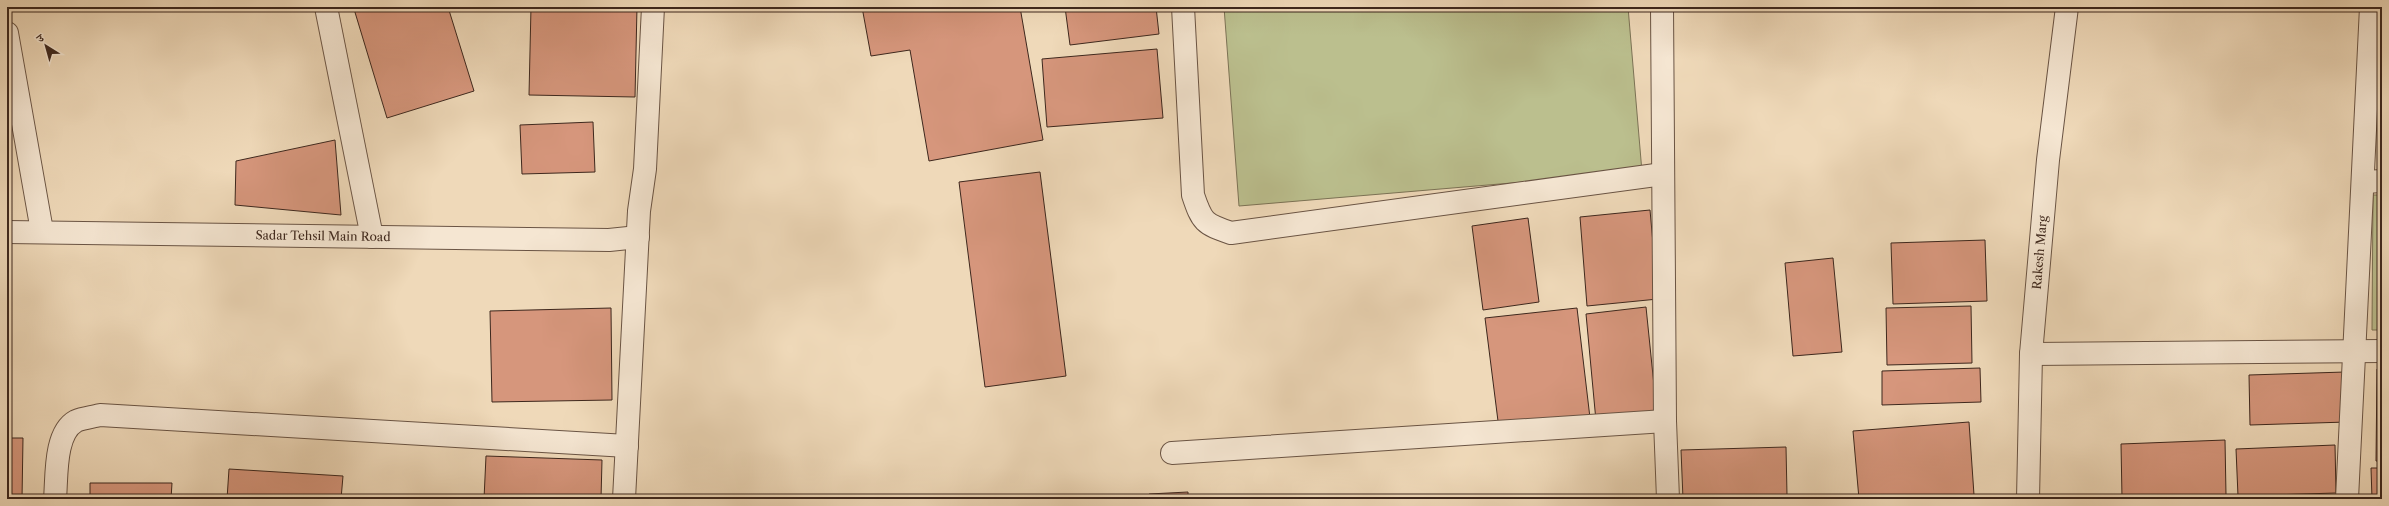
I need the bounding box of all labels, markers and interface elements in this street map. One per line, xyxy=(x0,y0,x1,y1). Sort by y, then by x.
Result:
north arrow xyxy=(26,26,66,66)
text: उ xyxy=(33,30,48,46)
street label: Rakesh Marg xyxy=(2029,214,2050,290)
street label: Sadar Tehsil Main Road xyxy=(255,227,391,244)

